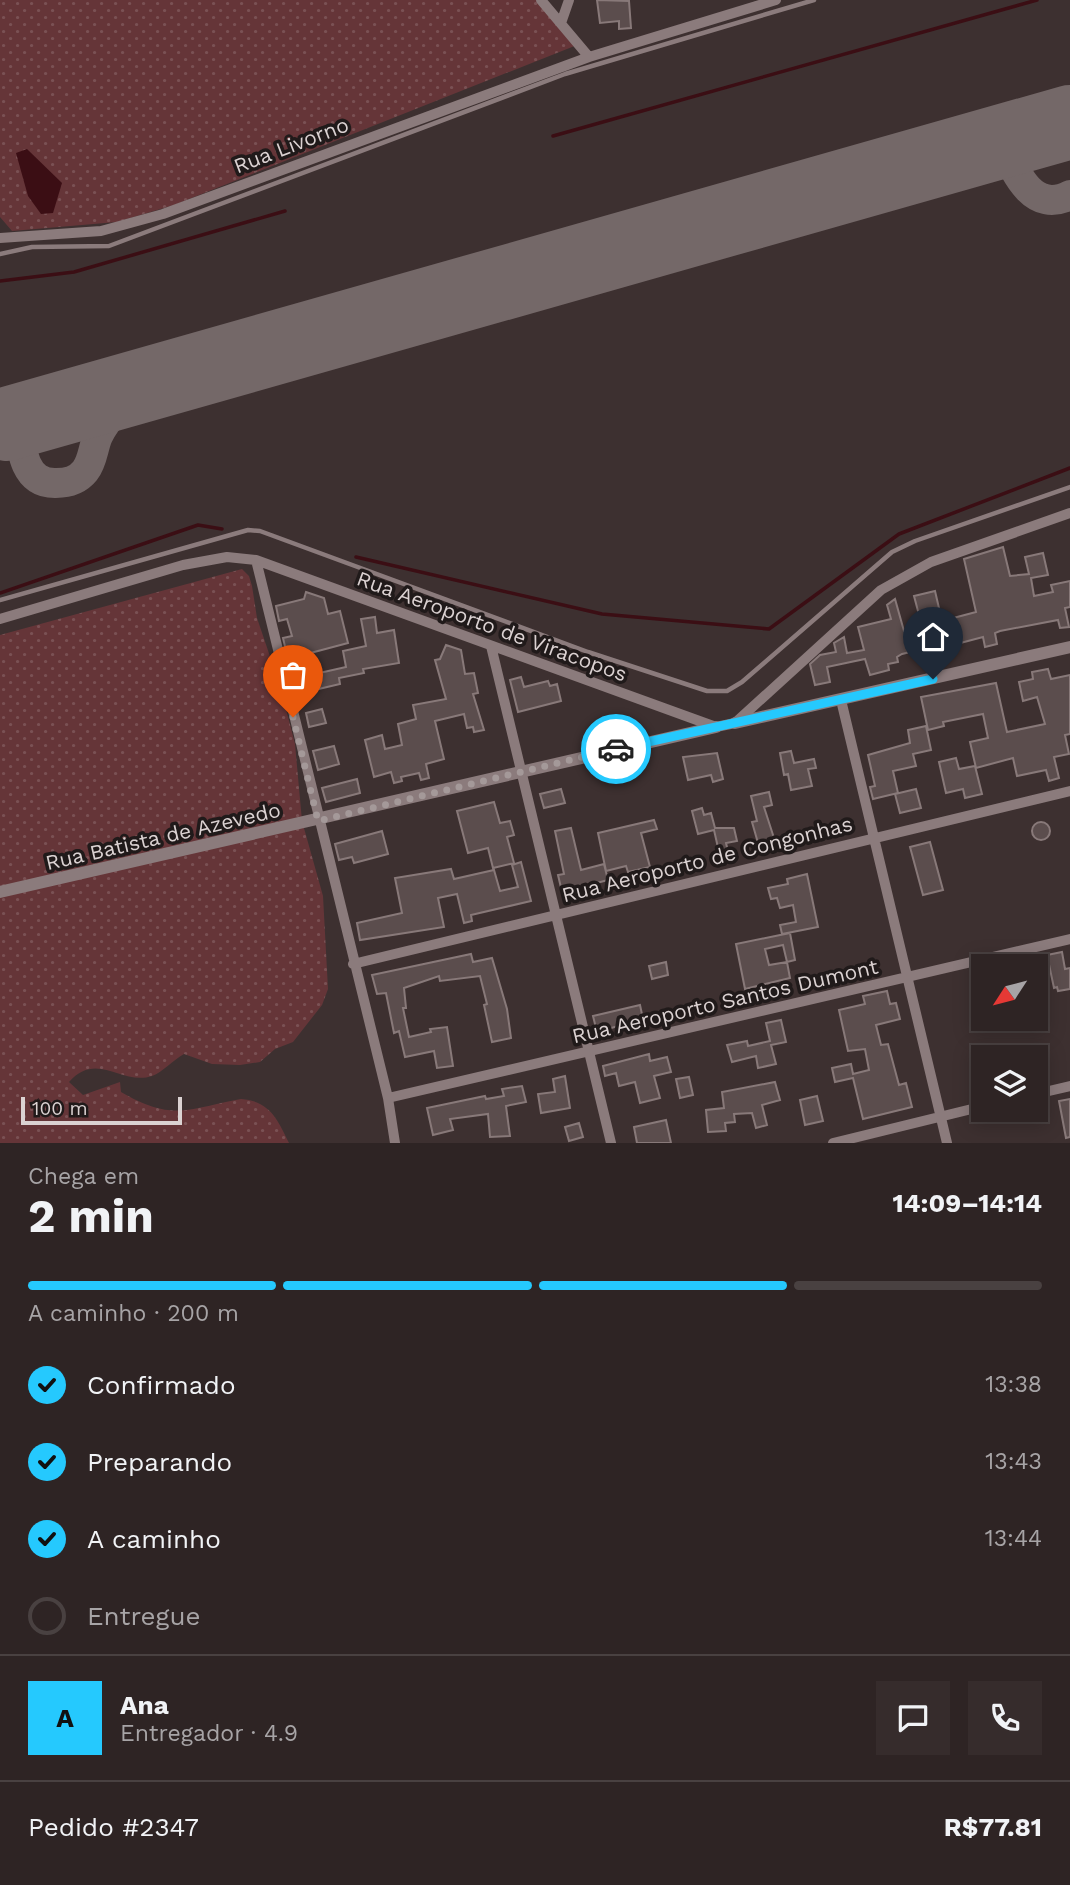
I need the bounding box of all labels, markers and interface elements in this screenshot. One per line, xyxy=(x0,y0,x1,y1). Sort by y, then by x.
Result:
street label: Rua Livorno xyxy=(230,112,352,178)
street label: Rua Aeroporto de Viracopos xyxy=(354,565,630,687)
pin xyxy=(903,607,963,679)
icon: home xyxy=(914,618,952,656)
pin xyxy=(263,645,323,717)
icon: bag xyxy=(274,656,312,694)
courier xyxy=(581,714,651,784)
icon: car xyxy=(597,730,635,768)
street label: Rua Batista de Azevedo xyxy=(43,797,283,875)
street label: Rua Aeroporto de Congonhas xyxy=(559,811,855,907)
street label: Rua Aeroporto Santos Dumont xyxy=(570,954,881,1048)
north arrow xyxy=(971,954,1048,1031)
map controls xyxy=(971,954,1048,1122)
button: layers xyxy=(971,1045,1048,1122)
scale bar xyxy=(21,1094,182,1126)
text: 100 m xyxy=(32,1097,88,1120)
text: Chega em xyxy=(28,1163,139,1190)
text: 14:09–14:14 xyxy=(893,1188,1042,1218)
text: 2 min xyxy=(28,1189,154,1243)
text: A caminho · 200 m xyxy=(28,1300,239,1327)
icon: check xyxy=(28,1366,66,1404)
text: Confirmado xyxy=(87,1370,236,1400)
text: 13:38 xyxy=(985,1371,1042,1398)
icon: check xyxy=(28,1443,66,1481)
text: Preparando xyxy=(87,1447,232,1477)
text: 13:43 xyxy=(985,1448,1042,1475)
icon: check xyxy=(28,1520,66,1558)
text: A caminho xyxy=(87,1524,221,1554)
text: 13:44 xyxy=(985,1525,1042,1552)
text: Entregue xyxy=(87,1601,200,1631)
button: chat xyxy=(876,1681,950,1755)
button: phone xyxy=(968,1681,1042,1755)
text: Ana xyxy=(120,1690,169,1720)
text: A xyxy=(56,1703,74,1733)
text: Entregador · 4.9 xyxy=(120,1720,298,1747)
text: Pedido #2347 xyxy=(28,1812,199,1842)
text: R$77.81 xyxy=(944,1812,1042,1842)

